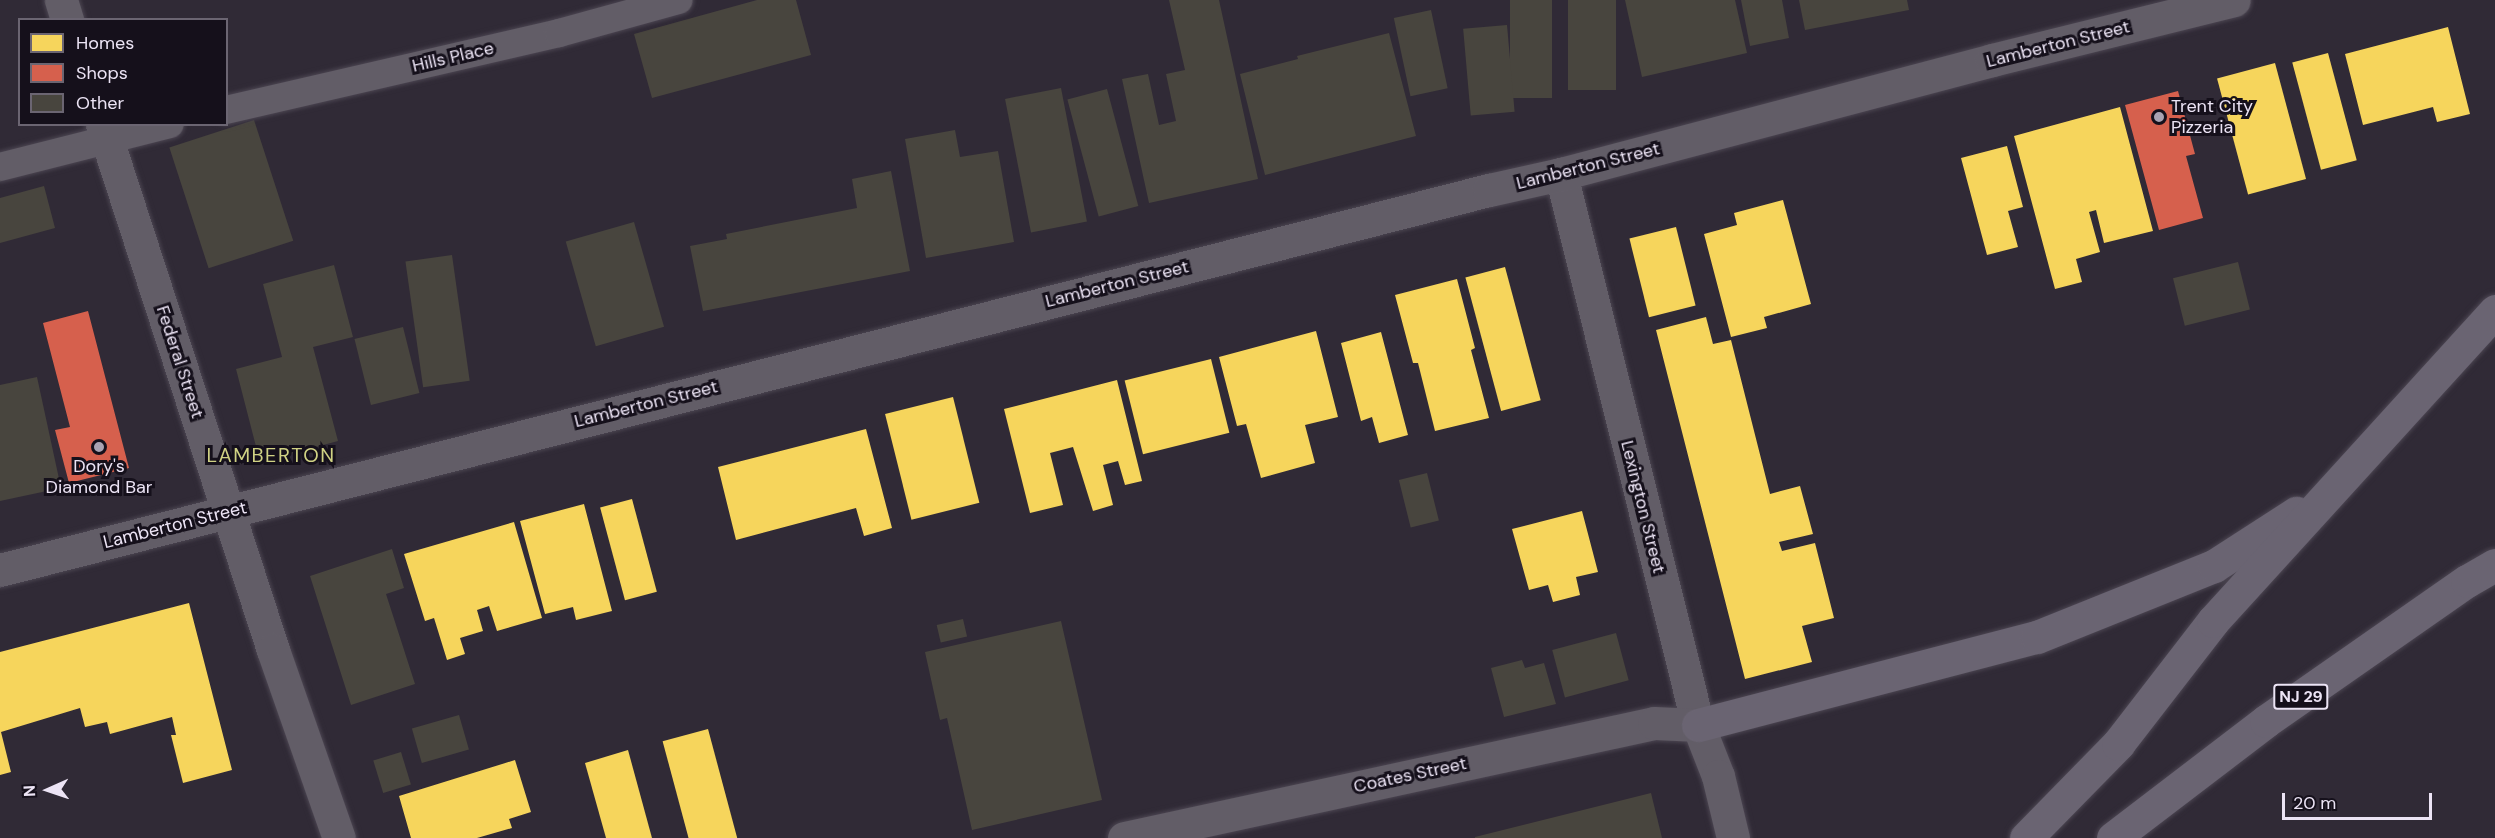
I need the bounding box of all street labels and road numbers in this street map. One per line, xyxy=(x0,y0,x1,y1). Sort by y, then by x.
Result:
street label: Lamberton Street xyxy=(1984,16,2132,72)
street label: Hills Place xyxy=(410,37,496,77)
street label: Lamberton Street xyxy=(1514,138,1662,194)
street label: Lamberton Street xyxy=(1043,256,1191,312)
street label: Federal Street xyxy=(152,303,208,421)
street label: Lamberton Street xyxy=(572,376,720,432)
street label: Lexington Street xyxy=(1616,438,1670,576)
street label: Lamberton Street xyxy=(101,497,249,553)
road number: NJ 29 xyxy=(2272,684,2330,710)
street label: Coates Street xyxy=(1352,752,1468,798)

